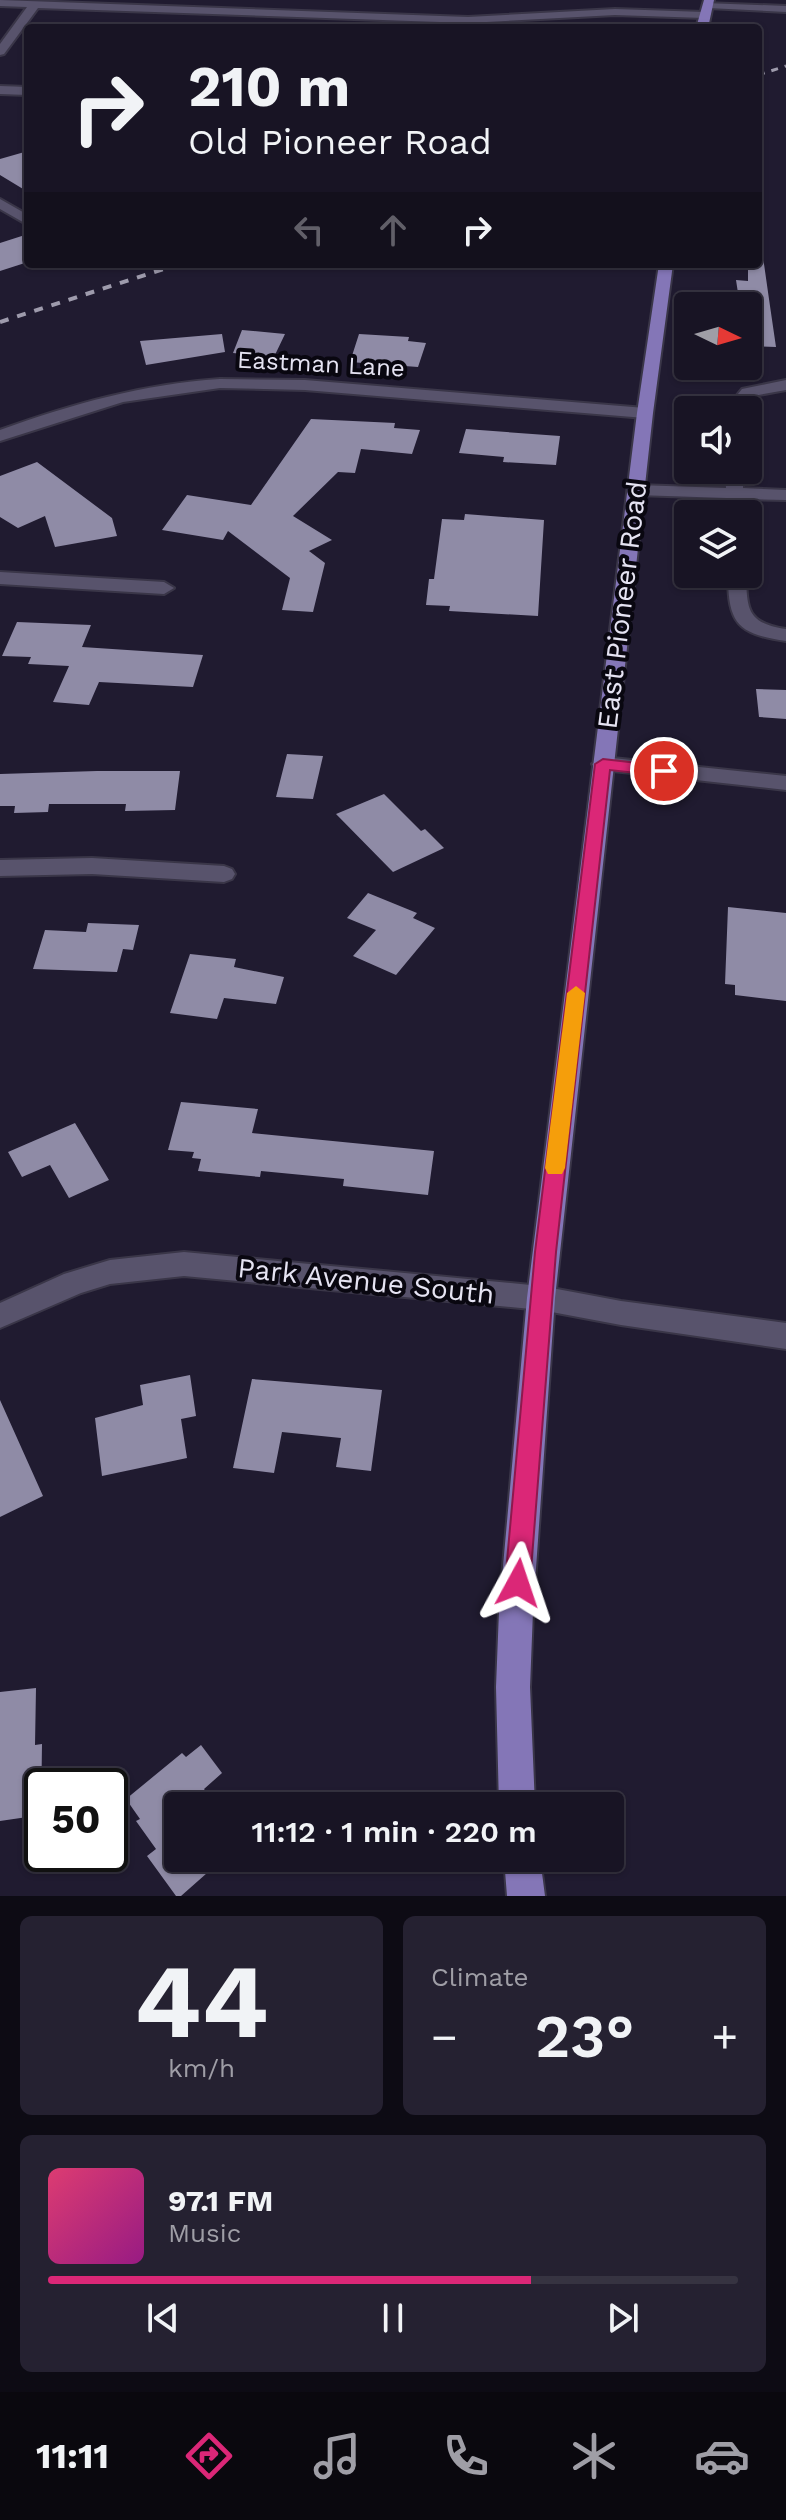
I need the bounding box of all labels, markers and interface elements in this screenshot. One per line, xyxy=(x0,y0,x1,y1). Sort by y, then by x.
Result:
text: 210 m xyxy=(188,54,350,120)
icon: right xyxy=(56,56,160,160)
text: Old Pioneer Road xyxy=(188,121,492,163)
icon: left xyxy=(287,208,331,252)
icon: ahead xyxy=(371,208,415,252)
icon: right xyxy=(455,208,499,252)
north arrow xyxy=(674,292,762,380)
map controls xyxy=(674,292,762,588)
street label: Eastman Lane xyxy=(237,346,405,382)
button: sound xyxy=(674,396,762,484)
street label: East Pioneer Road xyxy=(590,479,654,731)
button: layers xyxy=(674,500,762,588)
pin xyxy=(630,737,698,805)
icon: arrive xyxy=(642,749,686,793)
street label: Park Avenue South xyxy=(236,1251,496,1311)
position arrow xyxy=(476,1541,560,1625)
speed limit sign: 50 xyxy=(24,1768,128,1872)
text: 11:12 · 1 min · 220 m xyxy=(252,1814,537,1849)
text: 44 xyxy=(134,1940,269,2062)
text: Climate xyxy=(431,1962,529,1992)
text: 23° xyxy=(535,2001,634,2072)
text: − xyxy=(431,2011,458,2063)
text: + xyxy=(711,2011,738,2063)
text: km/h xyxy=(168,2053,235,2083)
text: 97.1 FM xyxy=(168,2183,273,2218)
text: Music xyxy=(168,2218,241,2248)
icon: previous xyxy=(141,2296,185,2340)
icon: pause xyxy=(371,2296,415,2340)
icon: next xyxy=(601,2296,645,2340)
icon: directions xyxy=(181,2428,237,2484)
icon: music xyxy=(309,2428,365,2484)
icon: phone xyxy=(438,2428,494,2484)
icon: climate xyxy=(566,2428,622,2484)
icon: car xyxy=(694,2428,750,2484)
text: 11:11 xyxy=(36,2435,109,2477)

